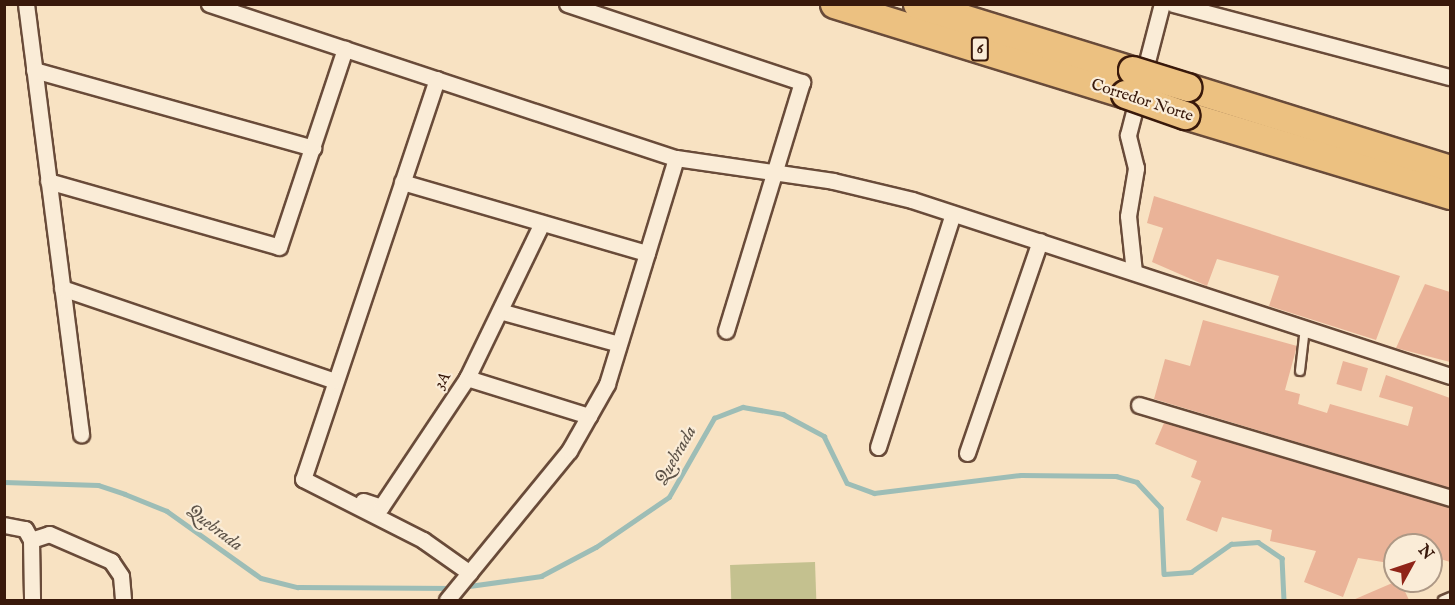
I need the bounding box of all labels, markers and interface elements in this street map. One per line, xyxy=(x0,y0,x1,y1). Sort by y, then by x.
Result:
road number: 6 xyxy=(970,37,990,61)
street label: Corredor Norte xyxy=(1089,75,1195,127)
street label: 3A xyxy=(430,369,456,393)
water label: Quebrada xyxy=(652,423,702,489)
water label: Quebrada xyxy=(182,501,246,557)
north arrow xyxy=(1383,533,1443,593)
text: N xyxy=(1413,541,1437,564)

